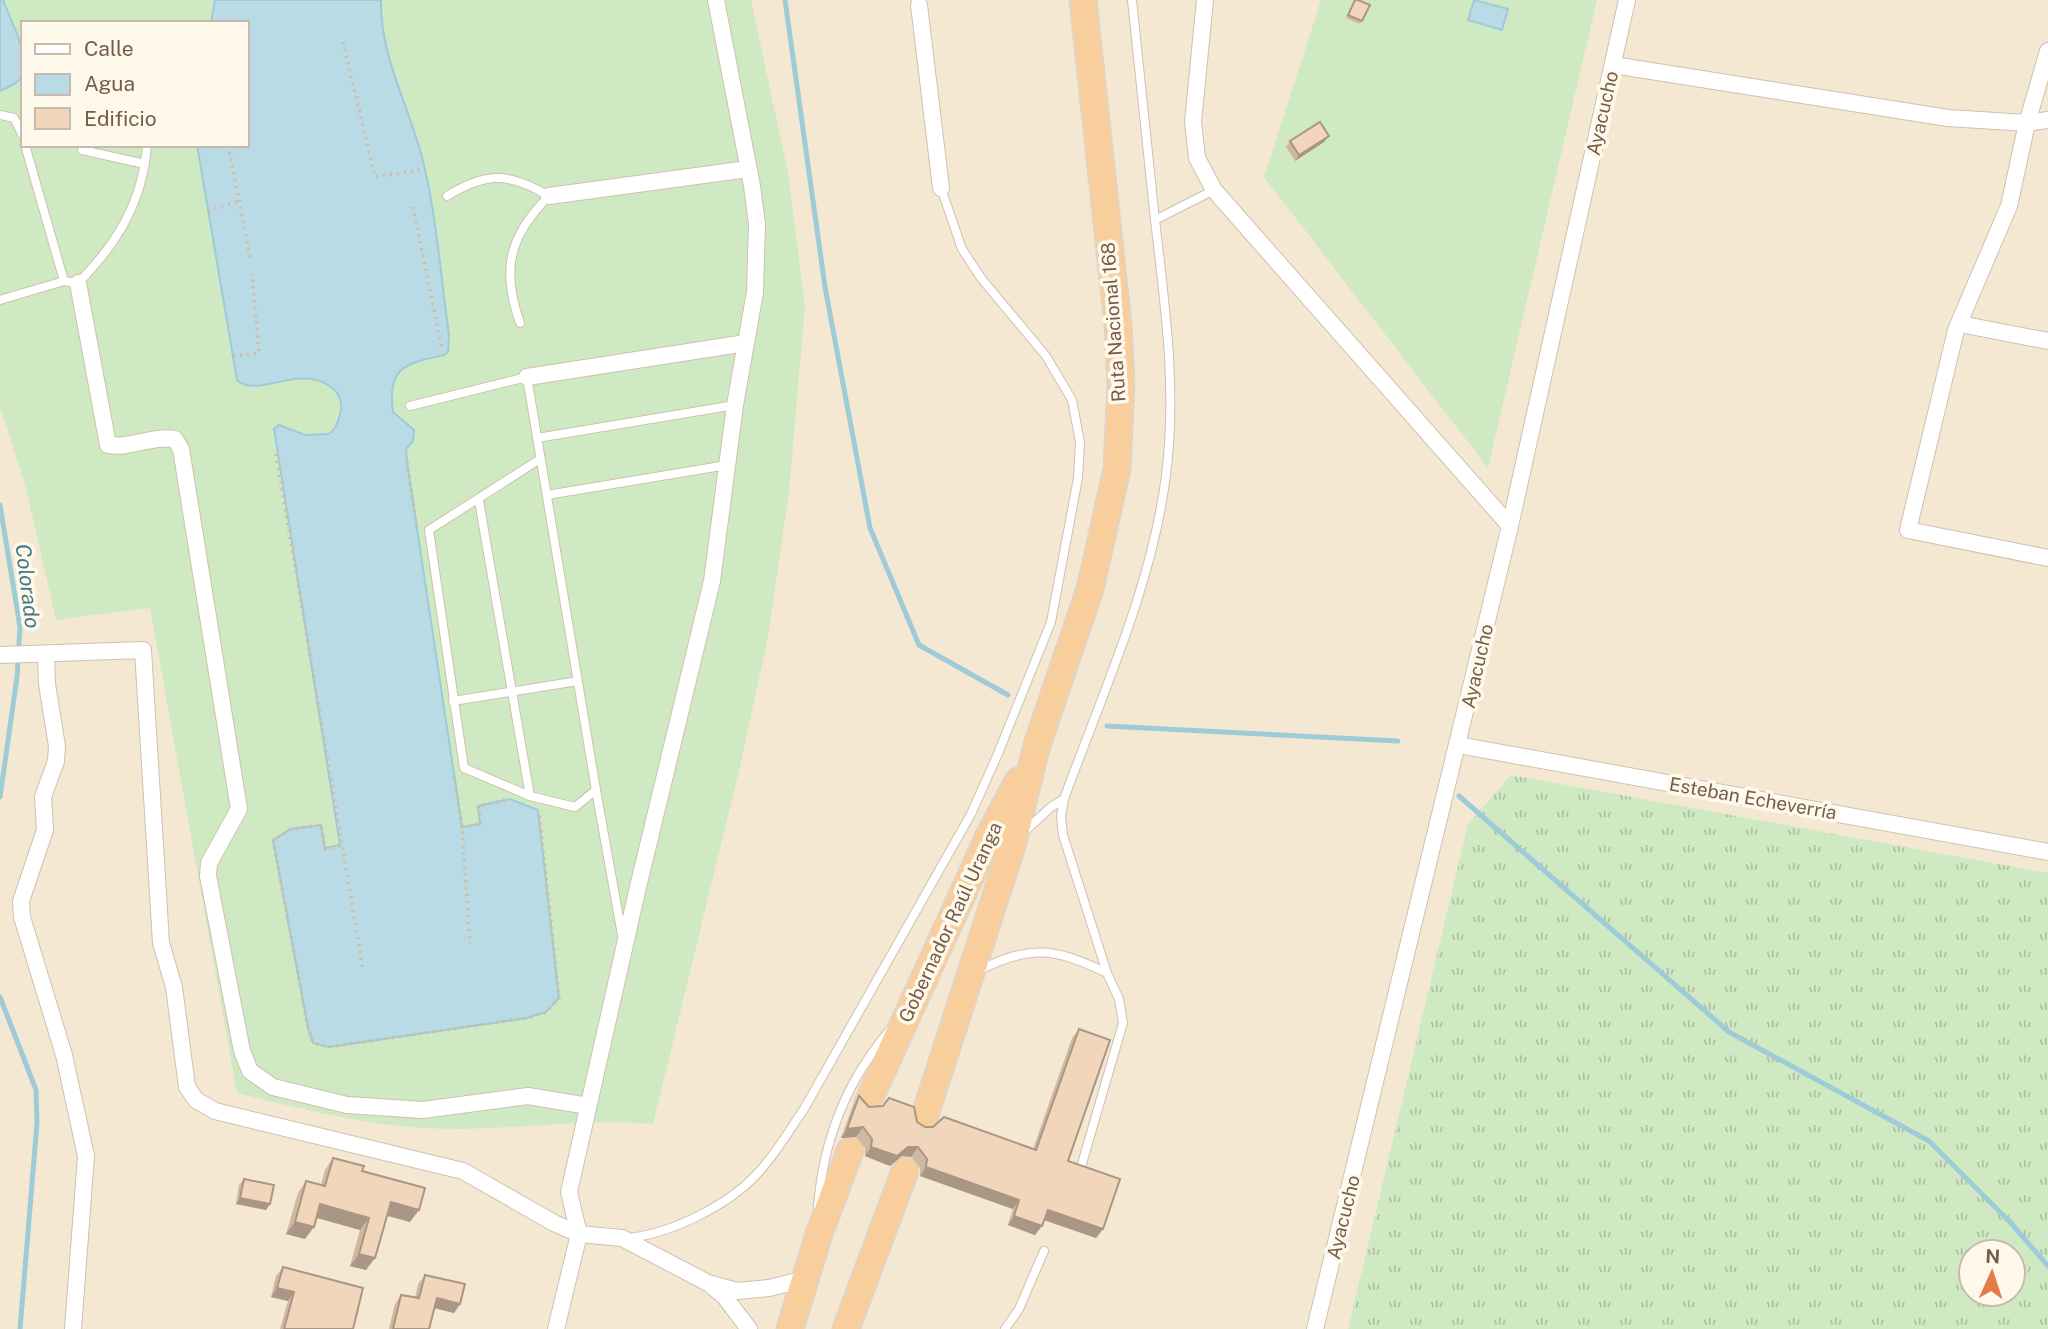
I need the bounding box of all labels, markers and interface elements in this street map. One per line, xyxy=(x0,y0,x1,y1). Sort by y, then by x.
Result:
legend xyxy=(21,21,248,147)
text: Calle xyxy=(84,36,134,61)
street label: Ayacucho xyxy=(1582,69,1622,157)
text: Agua xyxy=(84,71,135,96)
text: Edificio xyxy=(84,106,157,131)
street label: Ruta Nacional 168 xyxy=(1096,241,1130,403)
water label: Colorado xyxy=(10,542,46,630)
street label: Ayacucho xyxy=(1457,622,1497,710)
street label: Esteban Echeverría xyxy=(1668,772,1838,824)
street label: Gobernador Raúl Uranga xyxy=(894,818,1006,1026)
street label: Ayacucho xyxy=(1322,1173,1364,1261)
north arrow xyxy=(1957,1238,2027,1308)
text: N xyxy=(1985,1245,2001,1267)

